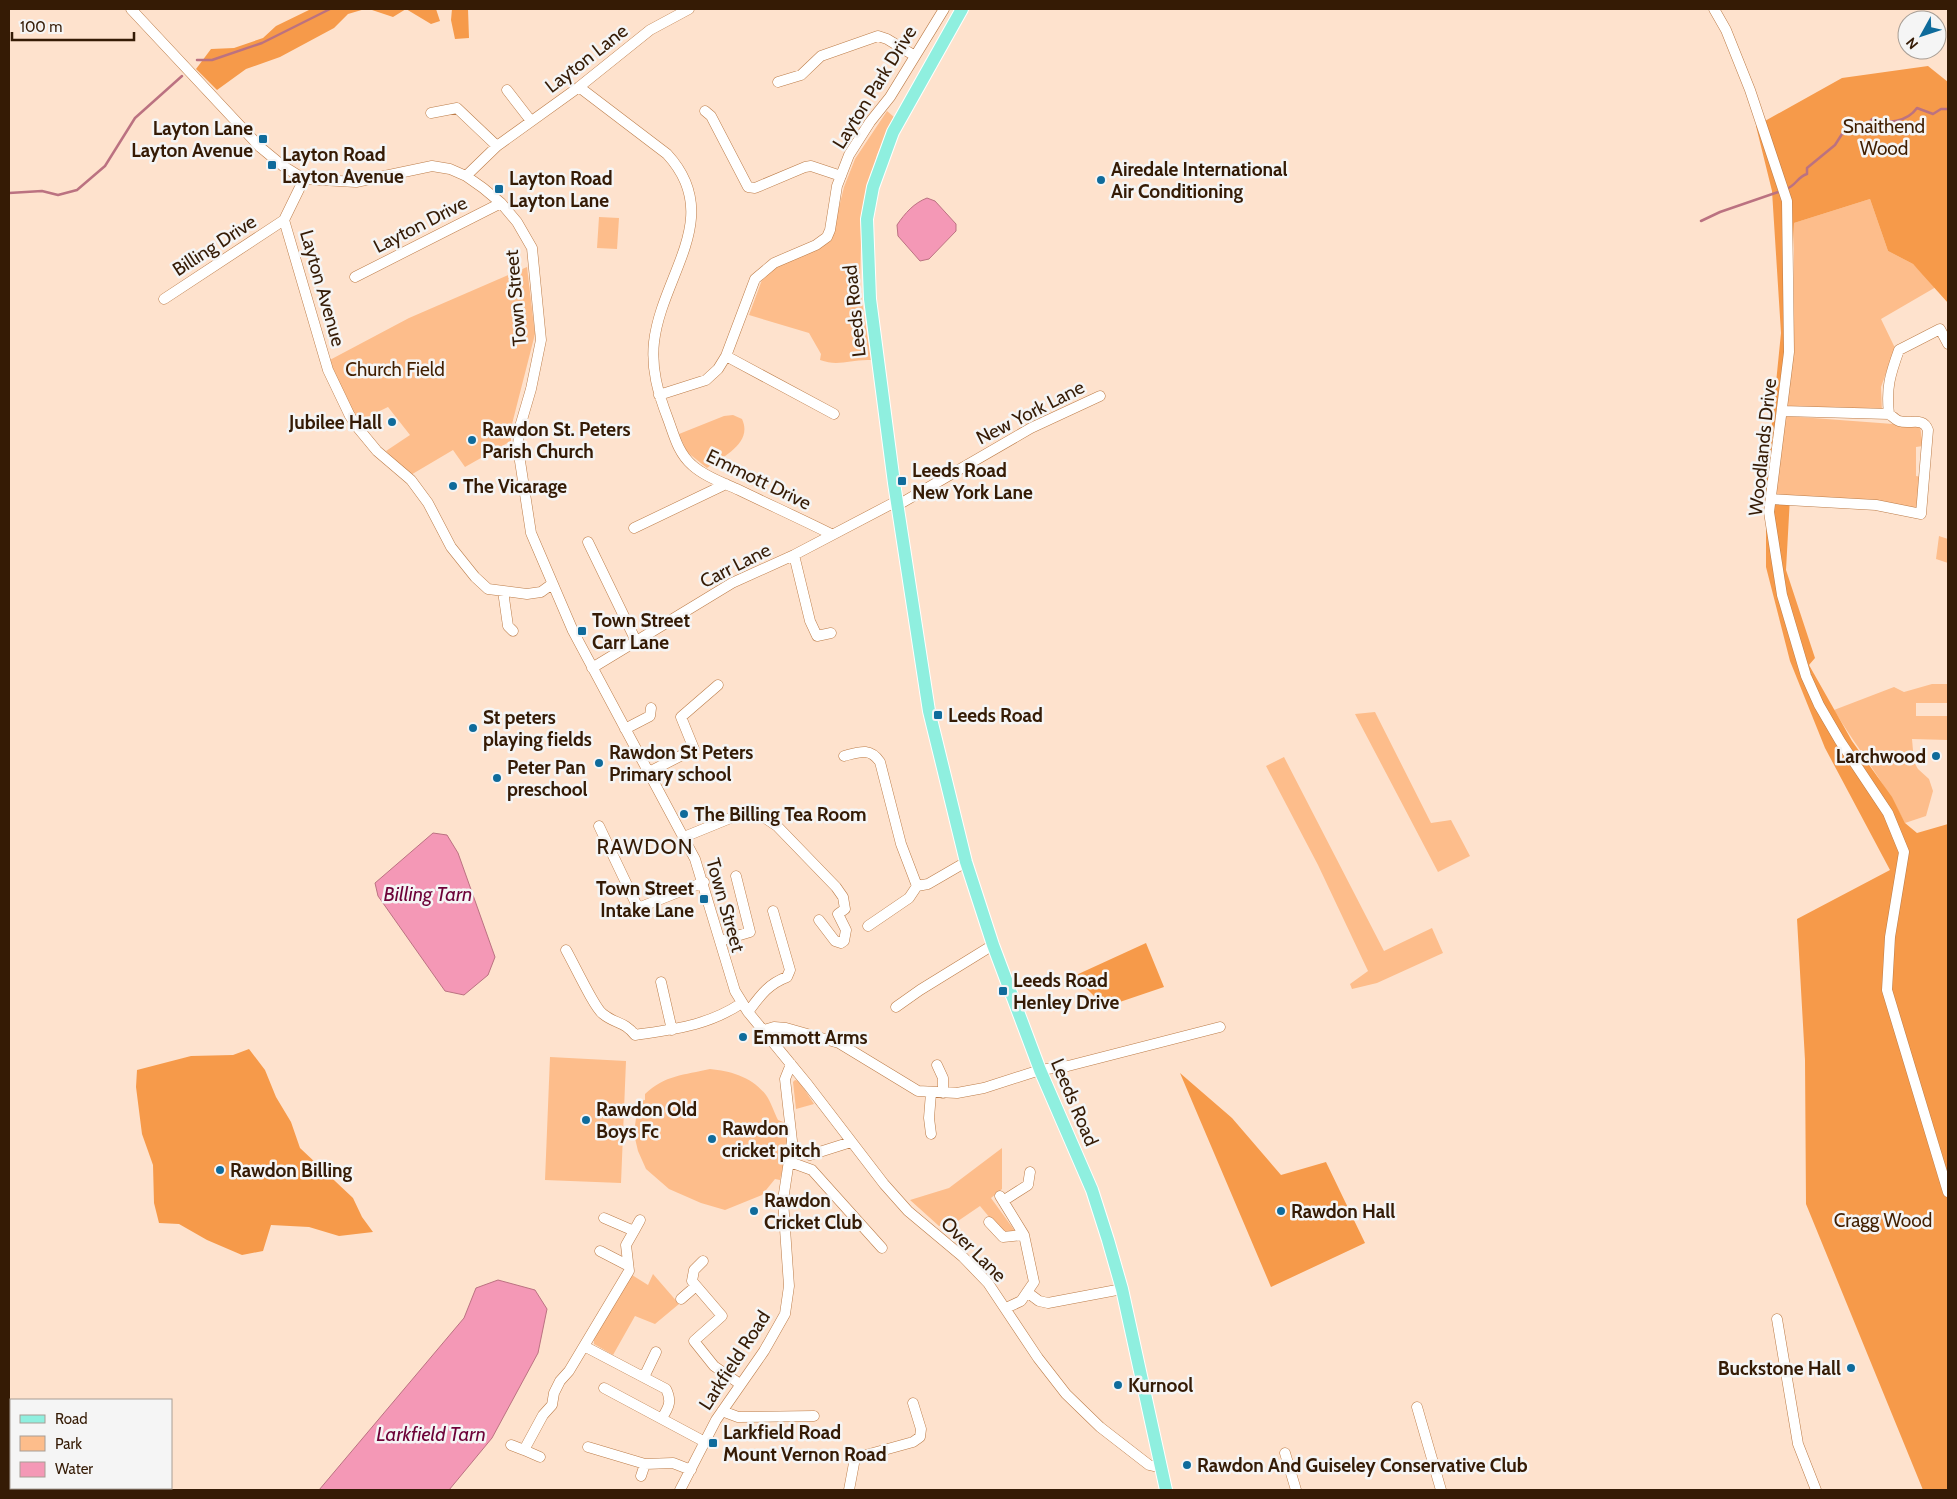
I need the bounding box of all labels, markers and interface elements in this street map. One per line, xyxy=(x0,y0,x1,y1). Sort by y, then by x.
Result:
scale bar xyxy=(12,10,135,42)
north arrow xyxy=(1897,10,1947,60)
text: 100 m xyxy=(20,18,62,36)
street label: Layton Lane xyxy=(540,19,632,98)
street label: Layton Park Drive xyxy=(827,21,922,153)
text: N xyxy=(1902,34,1922,53)
park label: Snaithend Wood xyxy=(1843,115,1925,160)
place label: Layton Lane Layton Avenue xyxy=(131,117,253,162)
marker: Layton Lane Layton Avenue xyxy=(257,133,269,145)
place label: Layton Road Layton Avenue xyxy=(282,143,404,188)
place label: Airedale International Air Conditioning xyxy=(1111,158,1287,203)
marker: Layton Road Layton Avenue xyxy=(266,159,278,171)
place label: Layton Road Layton Lane xyxy=(509,167,613,212)
marker: Airedale International Air Conditioning xyxy=(1095,174,1107,186)
marker: Layton Road Layton Lane xyxy=(493,183,505,195)
street label: Layton Drive xyxy=(369,191,471,258)
street label: Billing Drive xyxy=(168,210,261,281)
street label: Layton Avenue xyxy=(295,227,350,349)
street label: Town Street xyxy=(500,248,531,347)
street label: Leeds Road xyxy=(838,264,871,358)
park label: Church Field xyxy=(345,358,445,381)
street label: New York Lane xyxy=(972,375,1088,450)
street label: Woodlands Drive xyxy=(1744,377,1781,517)
place label: Jubilee Hall xyxy=(288,411,382,434)
marker: Jubilee Hall xyxy=(386,416,398,428)
place label: Rawdon St. Peters Parish Church xyxy=(482,418,630,463)
marker: Rawdon St. Peters Parish Church xyxy=(466,434,478,446)
street label: Emmott Drive xyxy=(703,444,815,515)
place label: Leeds Road New York Lane xyxy=(912,459,1033,504)
place label: The Vicarage xyxy=(463,475,567,498)
marker: Leeds Road New York Lane xyxy=(896,475,908,487)
marker: The Vicarage xyxy=(447,480,459,492)
street label: Carr Lane xyxy=(696,538,775,593)
place label: Town Street Carr Lane xyxy=(592,609,690,654)
marker: Town Street Carr Lane xyxy=(576,625,588,637)
place label: Leeds Road xyxy=(948,704,1043,727)
place label: St peters playing fields xyxy=(483,706,592,751)
marker: Leeds Road xyxy=(932,709,944,721)
marker: St peters playing fields xyxy=(467,722,479,734)
place label: Rawdon St Peters Primary school xyxy=(609,741,753,786)
place label: Larchwood xyxy=(1836,745,1926,768)
marker: Larchwood xyxy=(1930,750,1942,762)
place label: Peter Pan preschool xyxy=(507,756,588,801)
marker: Rawdon St Peters Primary school xyxy=(593,757,605,769)
marker: Peter Pan preschool xyxy=(491,772,503,784)
place label: The Billing Tea Room xyxy=(694,803,867,826)
marker: The Billing Tea Room xyxy=(678,808,690,820)
district label: RAWDON xyxy=(597,834,693,859)
street label: Town Street xyxy=(701,856,750,955)
place label: Town Street Intake Lane xyxy=(596,877,694,922)
water label: Billing Tarn xyxy=(384,882,472,906)
marker: Town Street Intake Lane xyxy=(698,893,710,905)
place label: Leeds Road Henley Drive xyxy=(1013,969,1120,1014)
marker: Leeds Road Henley Drive xyxy=(997,985,1009,997)
place label: Emmott Arms xyxy=(753,1026,867,1049)
marker: Emmott Arms xyxy=(737,1031,749,1043)
street label: Leeds Road xyxy=(1046,1055,1103,1149)
place label: Rawdon Old Boys Fc xyxy=(596,1098,697,1143)
marker: Rawdon Old Boys Fc xyxy=(580,1114,592,1126)
place label: Rawdon cricket pitch xyxy=(722,1117,821,1162)
marker: Rawdon cricket pitch xyxy=(706,1133,718,1145)
place label: Rawdon Billing xyxy=(230,1159,352,1182)
marker: Rawdon Billing xyxy=(214,1164,226,1176)
place label: Rawdon Cricket Club xyxy=(764,1189,862,1234)
place label: Rawdon Hall xyxy=(1291,1200,1395,1223)
marker: Rawdon Cricket Club xyxy=(748,1205,760,1217)
marker: Rawdon Hall xyxy=(1275,1205,1287,1217)
park label: Cragg Wood xyxy=(1834,1209,1932,1232)
street label: Over Lane xyxy=(936,1212,1011,1287)
street label: Larkfield Road xyxy=(694,1306,775,1414)
place label: Buckstone Hall xyxy=(1718,1357,1841,1380)
marker: Buckstone Hall xyxy=(1845,1362,1857,1374)
place label: Kurnool xyxy=(1128,1374,1193,1397)
marker: Kurnool xyxy=(1112,1379,1124,1391)
legend xyxy=(10,1399,172,1489)
text: Road xyxy=(55,1410,88,1428)
place label: Larkfield Road Mount Vernon Road xyxy=(723,1421,887,1466)
water label: Larkfield Tarn xyxy=(376,1422,486,1446)
text: Park xyxy=(55,1435,82,1453)
marker: Larkfield Road Mount Vernon Road xyxy=(707,1437,719,1449)
place label: Rawdon And Guiseley Conservative Club xyxy=(1197,1454,1528,1477)
marker: Rawdon And Guiseley Conservative Club xyxy=(1181,1459,1193,1471)
text: Water xyxy=(55,1460,93,1478)

